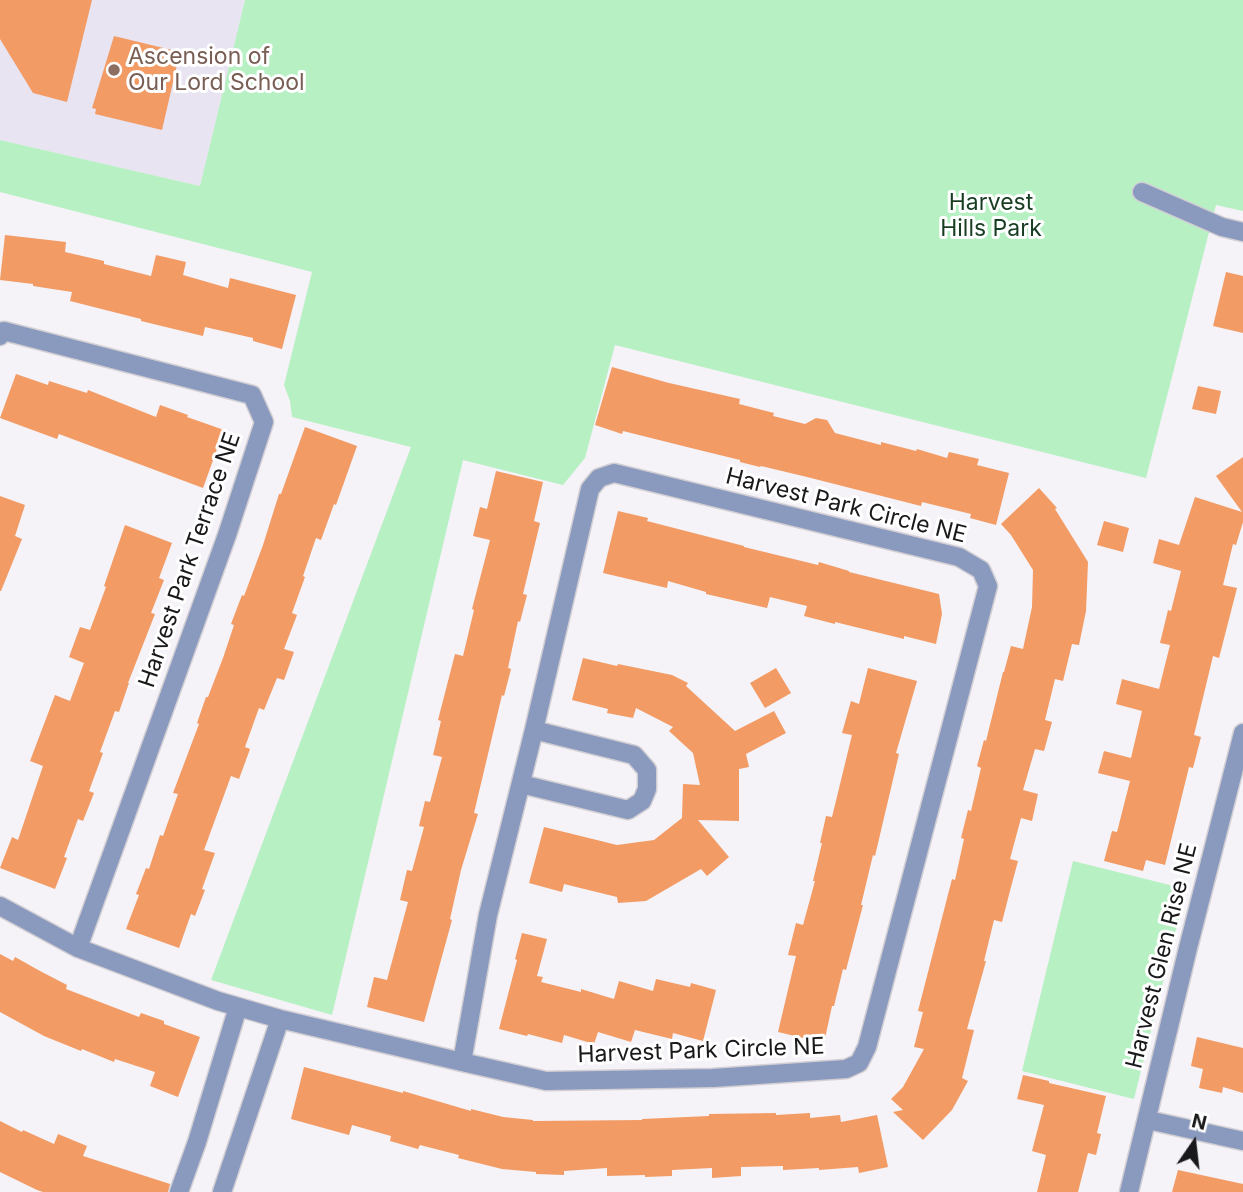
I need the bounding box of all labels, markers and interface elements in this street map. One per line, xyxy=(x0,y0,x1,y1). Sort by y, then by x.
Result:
place label: Ascension of Our Lord School xyxy=(128,43,305,97)
marker: Ascension of Our Lord School xyxy=(106,62,122,78)
park label: Harvest Hills Park xyxy=(940,189,1042,243)
street label: Harvest Park Terrace NE xyxy=(133,429,247,691)
street label: Harvest Park Circle NE xyxy=(723,463,969,549)
street label: Harvest Glen Rise NE xyxy=(1121,841,1203,1071)
street label: Harvest Park Circle NE xyxy=(577,1033,825,1069)
north arrow xyxy=(1159,1108,1229,1178)
text: N xyxy=(1189,1109,1209,1135)

